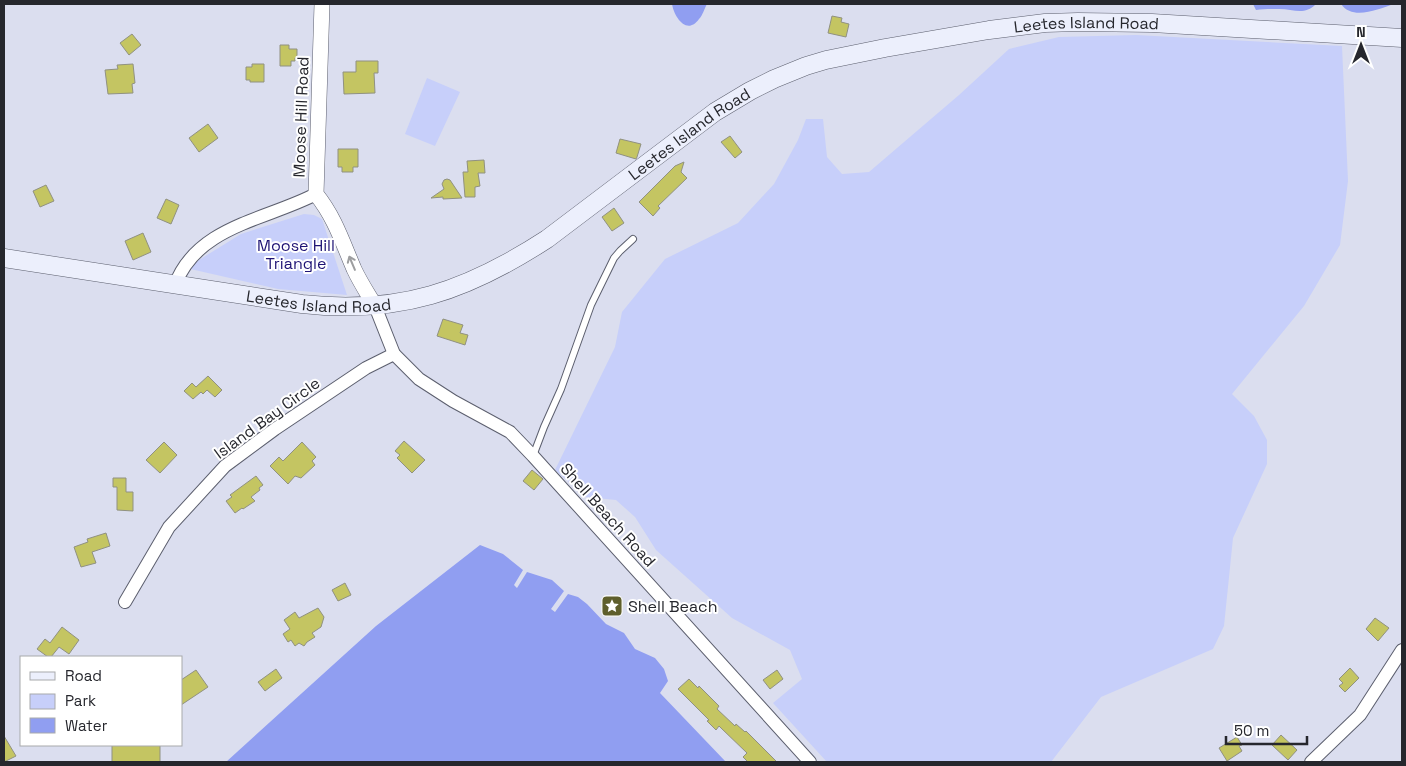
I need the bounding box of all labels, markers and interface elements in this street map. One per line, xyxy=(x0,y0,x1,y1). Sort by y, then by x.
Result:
street label: Leetes Island Road xyxy=(1012,11,1159,37)
north arrow xyxy=(1336,20,1386,70)
text: N xyxy=(1356,23,1366,41)
street label: Moose Hill Road xyxy=(288,56,314,178)
street label: Leetes Island Road xyxy=(624,83,754,184)
park label: Moose Hill Triangle xyxy=(257,235,335,274)
one-way arrow xyxy=(346,256,356,271)
street label: Leetes Island Road xyxy=(245,285,392,317)
street label: Island Bay Circle xyxy=(210,372,324,464)
street label: Shell Beach Road xyxy=(556,459,660,571)
place icon: Shell Beach xyxy=(600,594,624,618)
place label: Shell Beach xyxy=(628,596,717,617)
legend xyxy=(20,656,182,746)
text: Road xyxy=(65,666,102,685)
text: Park xyxy=(65,691,96,710)
scale bar xyxy=(1226,714,1307,746)
text: Water xyxy=(65,716,108,735)
text: 50 m xyxy=(1234,721,1269,740)

